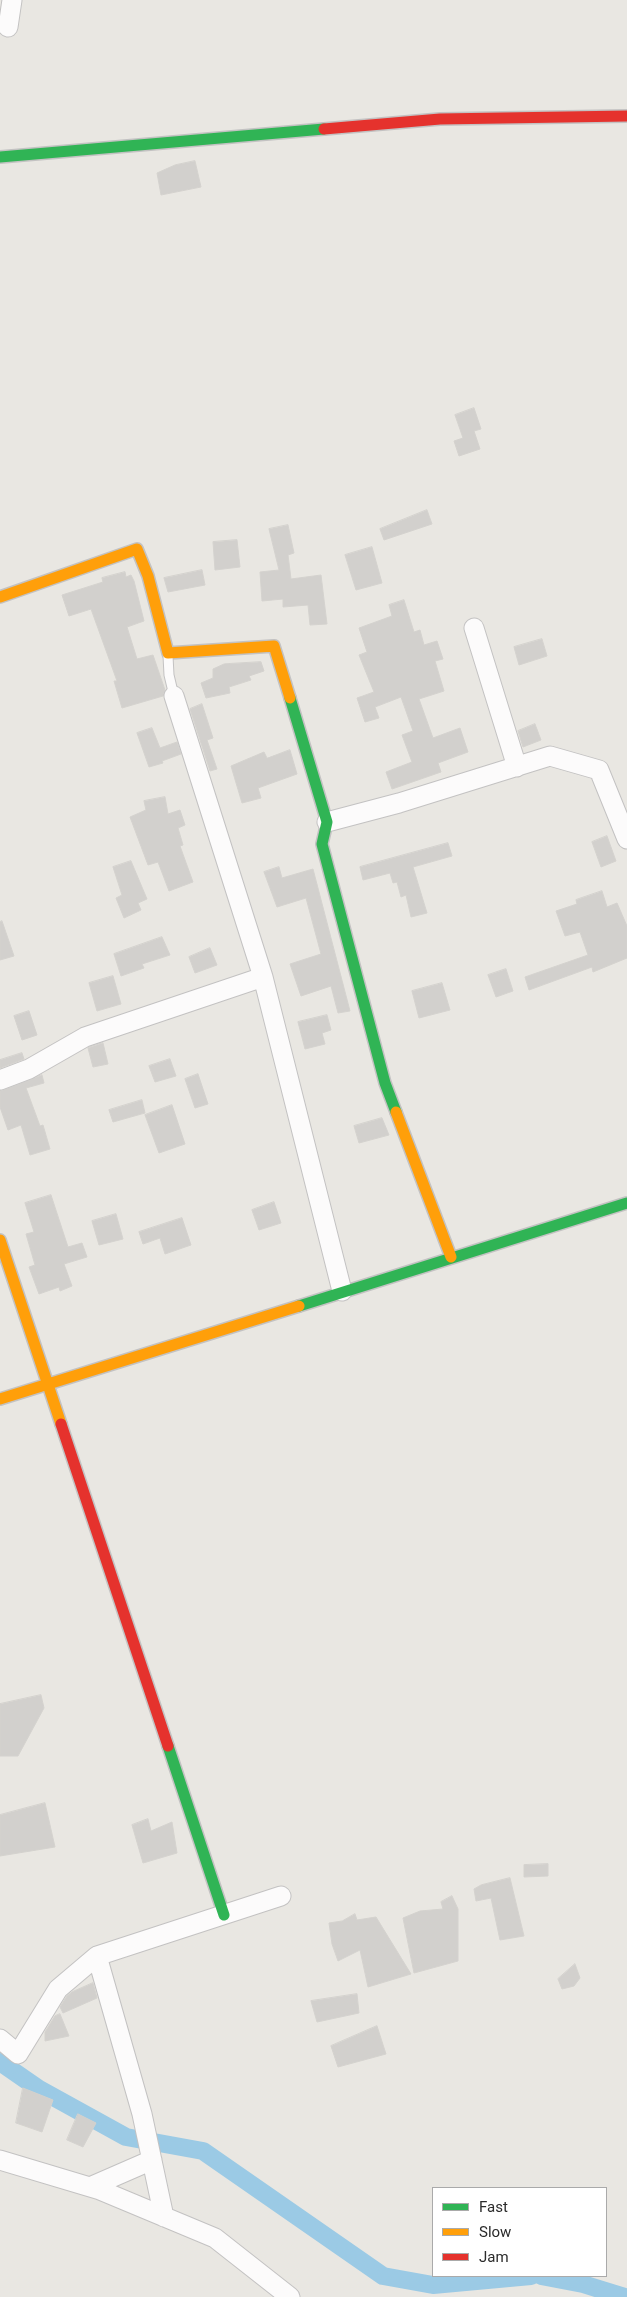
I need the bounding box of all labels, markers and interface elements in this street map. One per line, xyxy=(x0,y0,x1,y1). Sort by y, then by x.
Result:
legend xyxy=(432,2187,607,2277)
text: Fast xyxy=(479,2198,508,2216)
text: Slow xyxy=(479,2223,511,2241)
text: Jam xyxy=(479,2248,509,2266)

